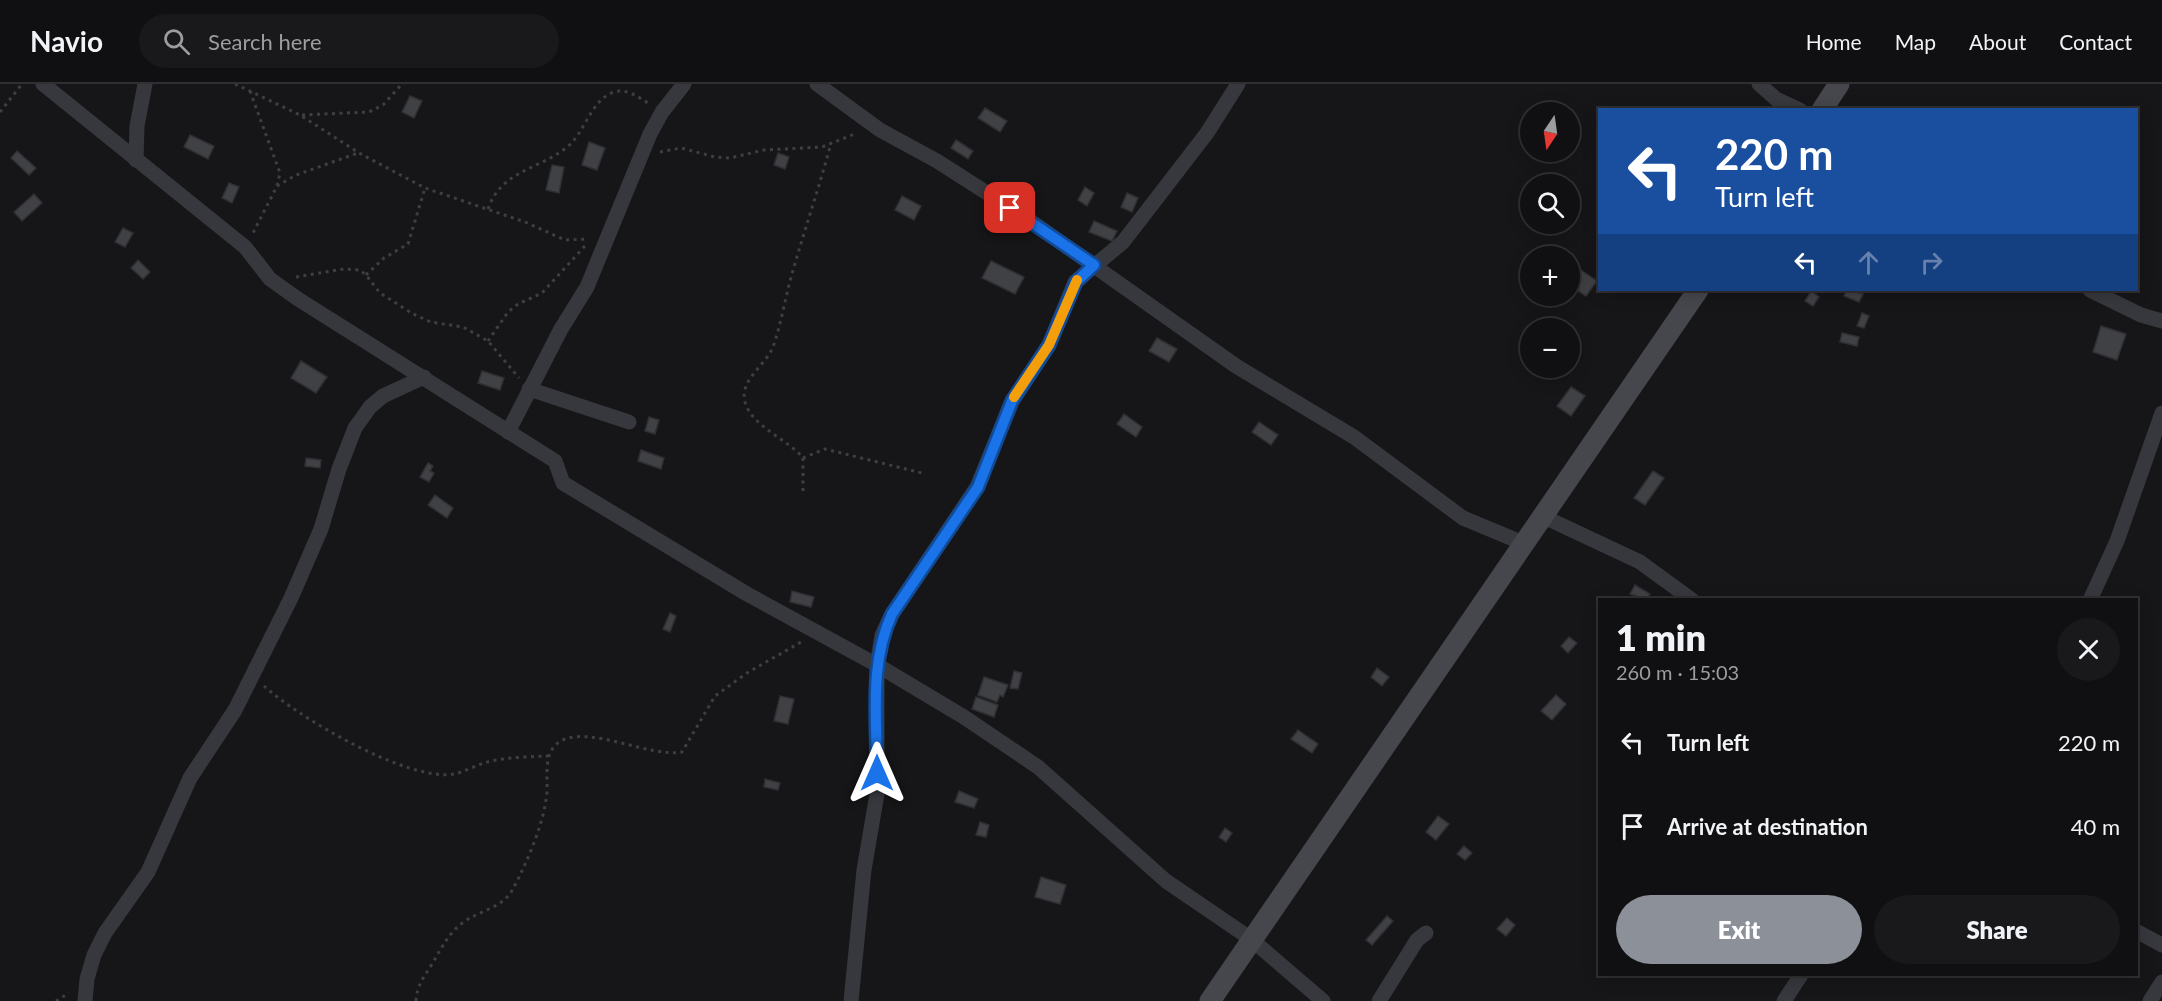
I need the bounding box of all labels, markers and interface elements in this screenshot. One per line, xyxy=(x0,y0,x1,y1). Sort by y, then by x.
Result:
search box xyxy=(139,14,559,68)
text: Navio xyxy=(30,24,103,58)
icon: search xyxy=(160,25,193,58)
text: Search here xyxy=(208,28,322,55)
text: Home xyxy=(1806,29,1862,54)
text: Map xyxy=(1895,29,1936,54)
text: About xyxy=(1969,29,2026,54)
text: Contact xyxy=(2059,29,2132,54)
north arrow xyxy=(1520,102,1580,162)
map controls xyxy=(1520,102,1580,378)
text: 220 m xyxy=(1715,129,1833,179)
icon: left xyxy=(1616,132,1694,210)
button: search xyxy=(1520,174,1580,234)
text: Turn left xyxy=(1715,180,1814,213)
pin xyxy=(984,182,1035,233)
icon: arrive xyxy=(993,191,1026,224)
button: + xyxy=(1520,246,1580,306)
icon: left xyxy=(1789,246,1822,279)
icon: ahead xyxy=(1852,246,1885,279)
icon: right xyxy=(1915,246,1948,279)
button: − xyxy=(1520,318,1580,378)
text: 1 min xyxy=(1616,615,1706,659)
button: close xyxy=(2057,618,2120,681)
text: 260 m · 15:03 xyxy=(1616,660,1739,684)
icon: left xyxy=(1616,726,1649,759)
text: Turn left xyxy=(1667,729,1749,756)
text: 220 m xyxy=(2058,729,2120,756)
position arrow xyxy=(845,741,909,805)
icon: arrive xyxy=(1616,810,1649,843)
text: Arrive at destination xyxy=(1667,813,1868,840)
text: 40 m xyxy=(2071,813,2120,840)
button: Exit xyxy=(1616,895,1862,964)
button: Share xyxy=(1874,895,2120,964)

